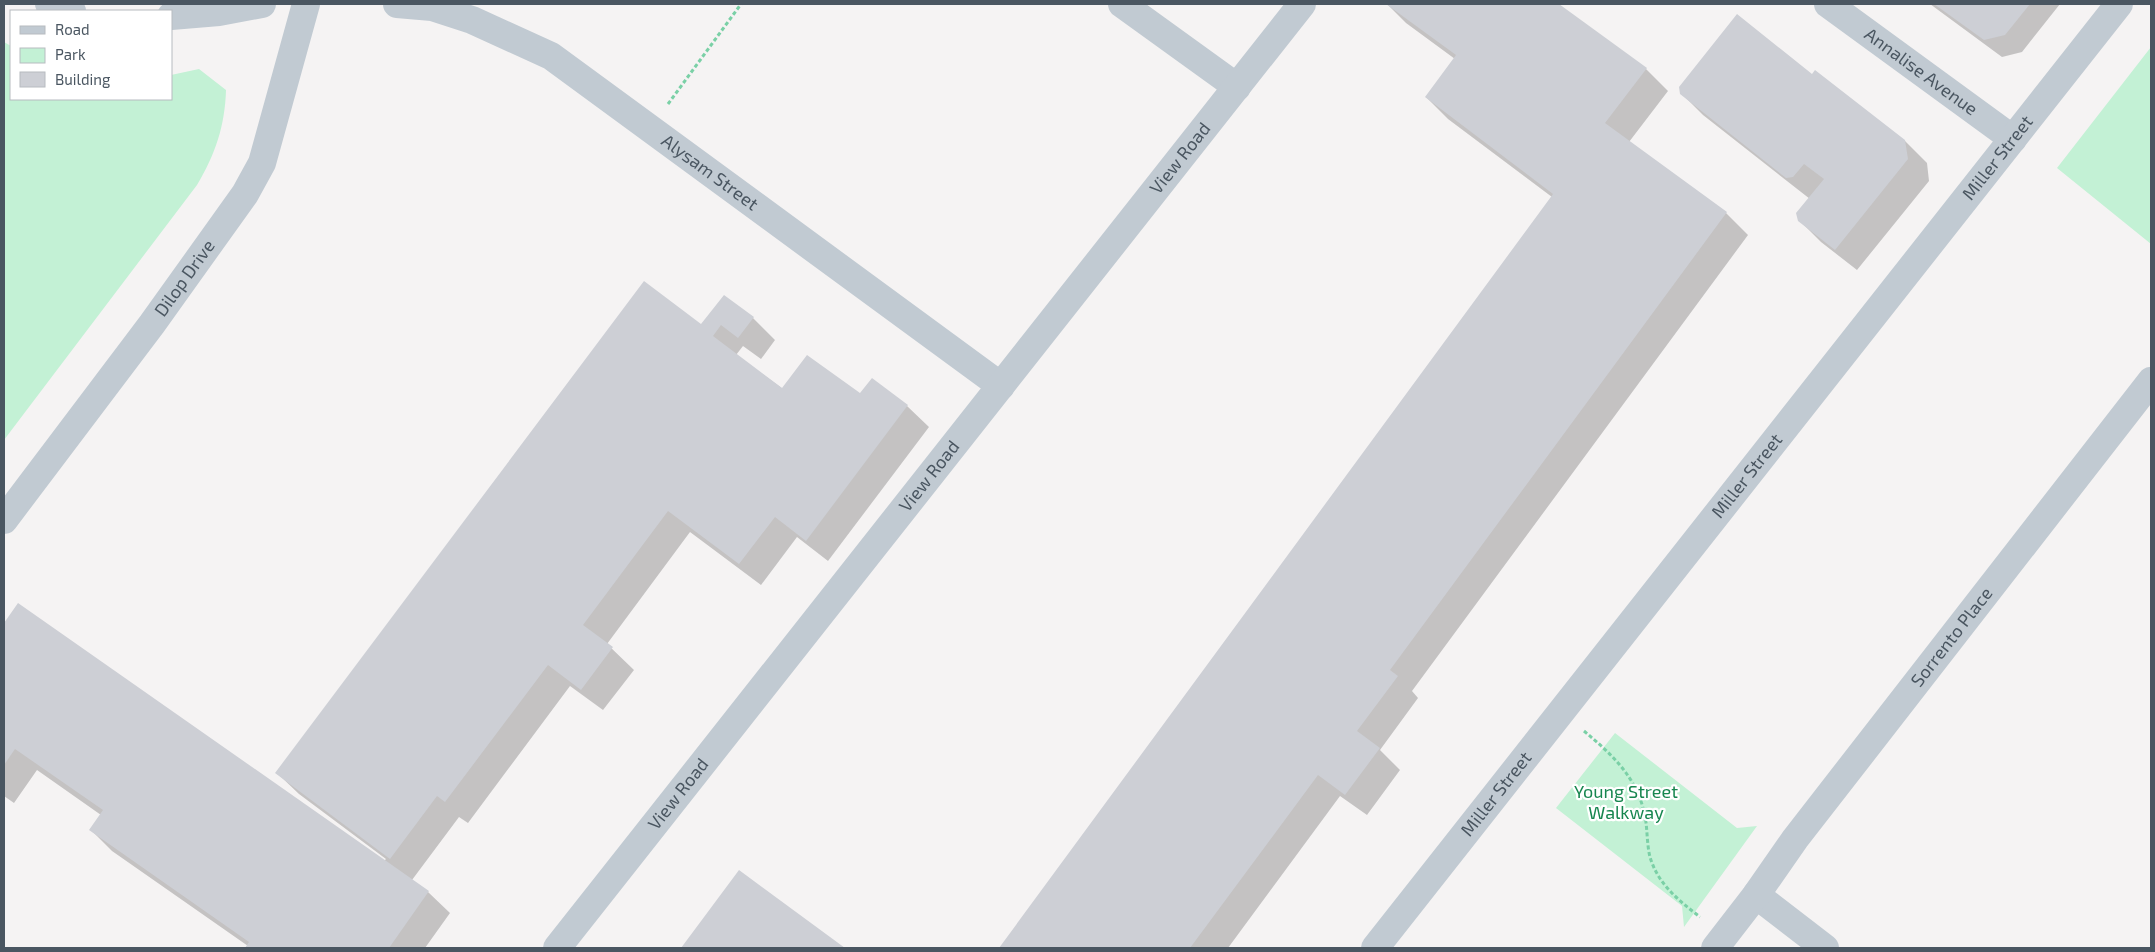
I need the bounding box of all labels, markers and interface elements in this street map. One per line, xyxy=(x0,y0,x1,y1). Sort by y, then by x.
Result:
legend xyxy=(10,10,172,100)
text: Road xyxy=(55,20,90,38)
street label: Annalise Avenue xyxy=(1861,22,1982,120)
text: Park xyxy=(55,45,86,63)
text: Building xyxy=(55,70,111,88)
street label: Miller Street xyxy=(1957,110,2037,204)
street label: View Road xyxy=(1144,117,1214,198)
street label: Alysam Street xyxy=(658,129,763,215)
street label: Dilop Drive xyxy=(149,235,219,320)
street label: Miller Street xyxy=(1706,429,1786,522)
street label: View Road xyxy=(894,435,964,516)
street label: Sorrento Place xyxy=(1906,582,1997,691)
street label: Miller Street xyxy=(1455,747,1536,840)
street label: View Road xyxy=(643,753,713,834)
park label: Young Street Walkway xyxy=(1574,780,1678,823)

